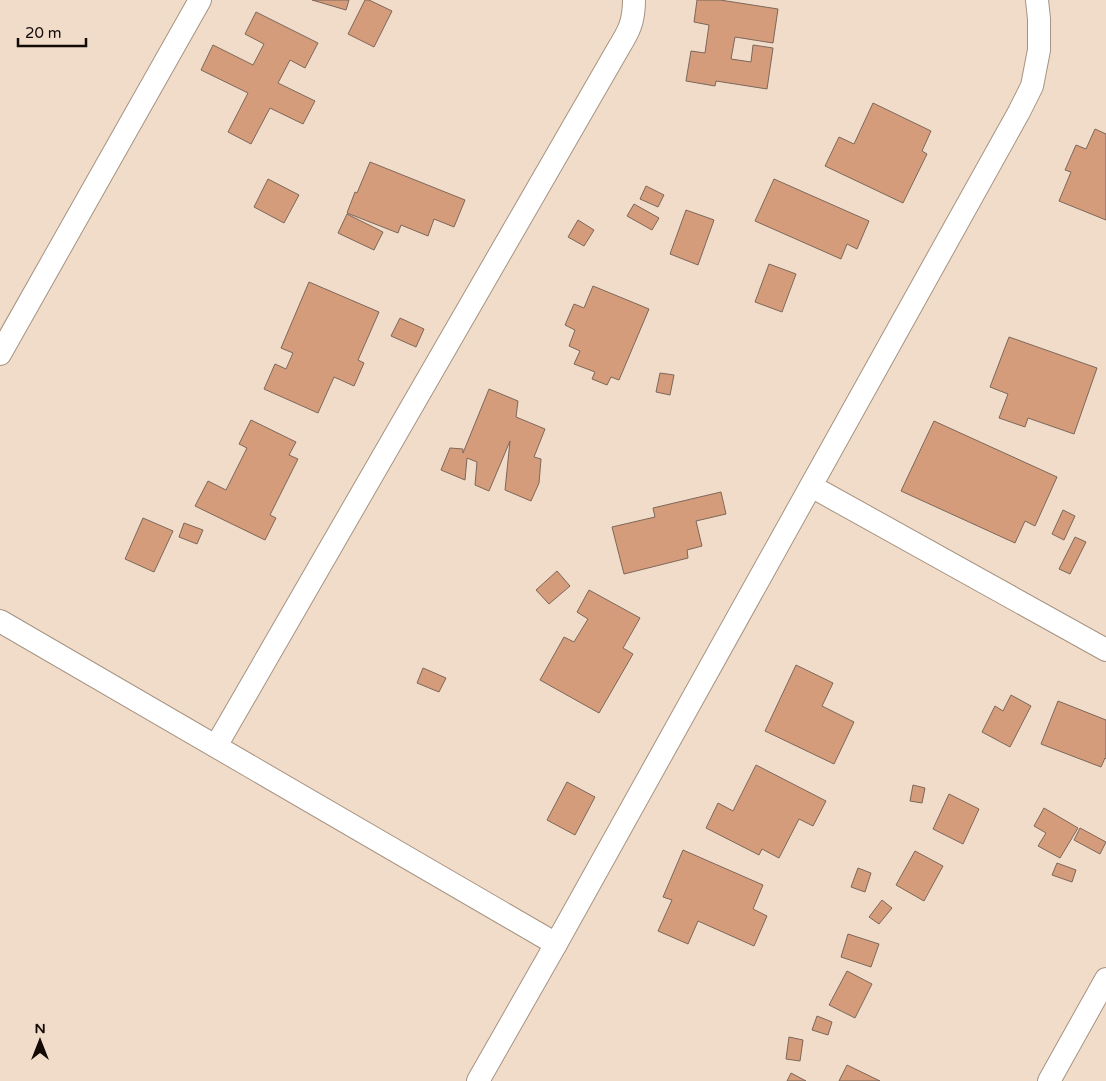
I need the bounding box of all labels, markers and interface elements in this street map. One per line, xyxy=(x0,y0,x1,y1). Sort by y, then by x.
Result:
scale bar xyxy=(18,15,85,47)
text: 20 m xyxy=(25,24,62,42)
north arrow xyxy=(15,1016,65,1066)
text: N xyxy=(34,1020,46,1037)

